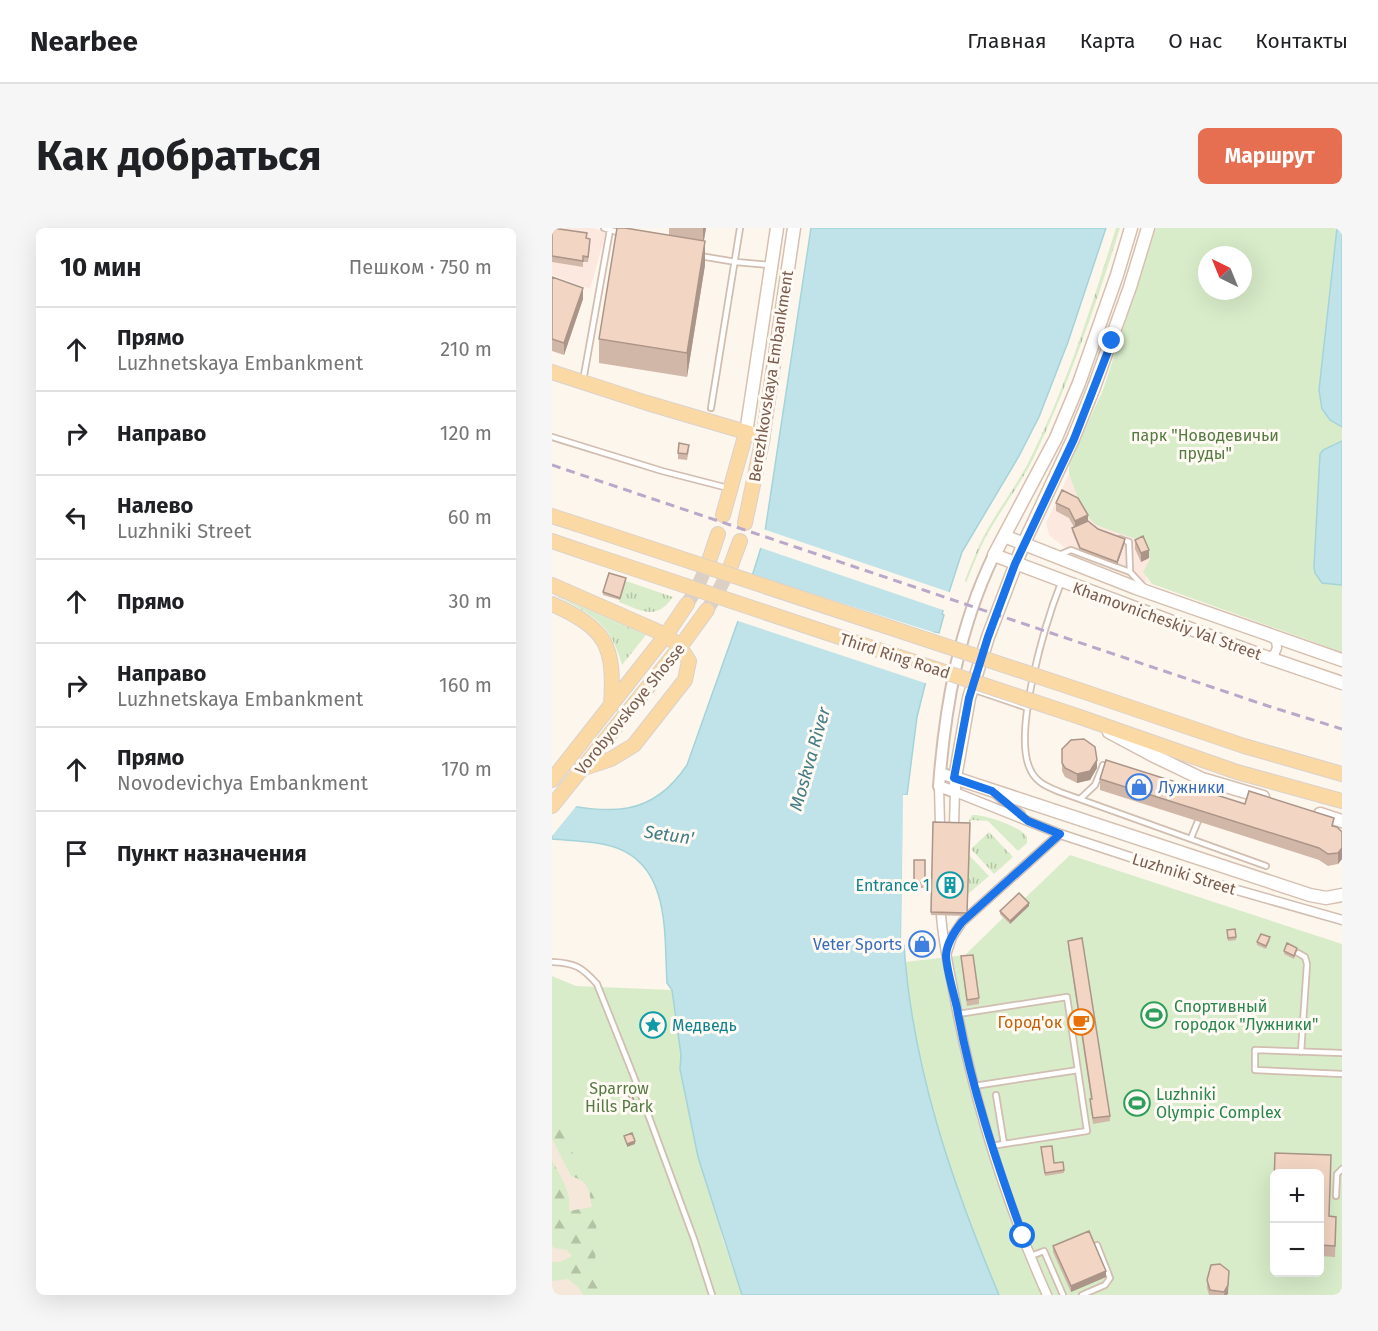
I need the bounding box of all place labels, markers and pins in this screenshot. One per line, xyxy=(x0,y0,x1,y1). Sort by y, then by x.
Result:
shop icon: Лужники xyxy=(1124,772,1154,802)
place label: Лужники xyxy=(1158,778,1225,797)
building icon: Entrance 1 xyxy=(935,870,965,900)
place label: Entrance 1 xyxy=(856,876,930,895)
shop icon: Veter Sports xyxy=(907,929,937,959)
place label: Veter Sports xyxy=(813,935,902,954)
place label: Спортивный городок "Лужники" xyxy=(1174,997,1318,1034)
sports icon: Спортивный городок "Лужники" xyxy=(1139,1000,1169,1030)
cafe icon: Город'ок xyxy=(1066,1007,1096,1037)
place icon: Медведь xyxy=(638,1010,668,1040)
place label: Город'ок xyxy=(998,1013,1063,1032)
place label: Медведь xyxy=(672,1016,737,1035)
place label: Luzhniki Olympic Complex xyxy=(1156,1085,1281,1122)
sports icon: Luzhniki Olympic Complex xyxy=(1122,1088,1152,1118)

